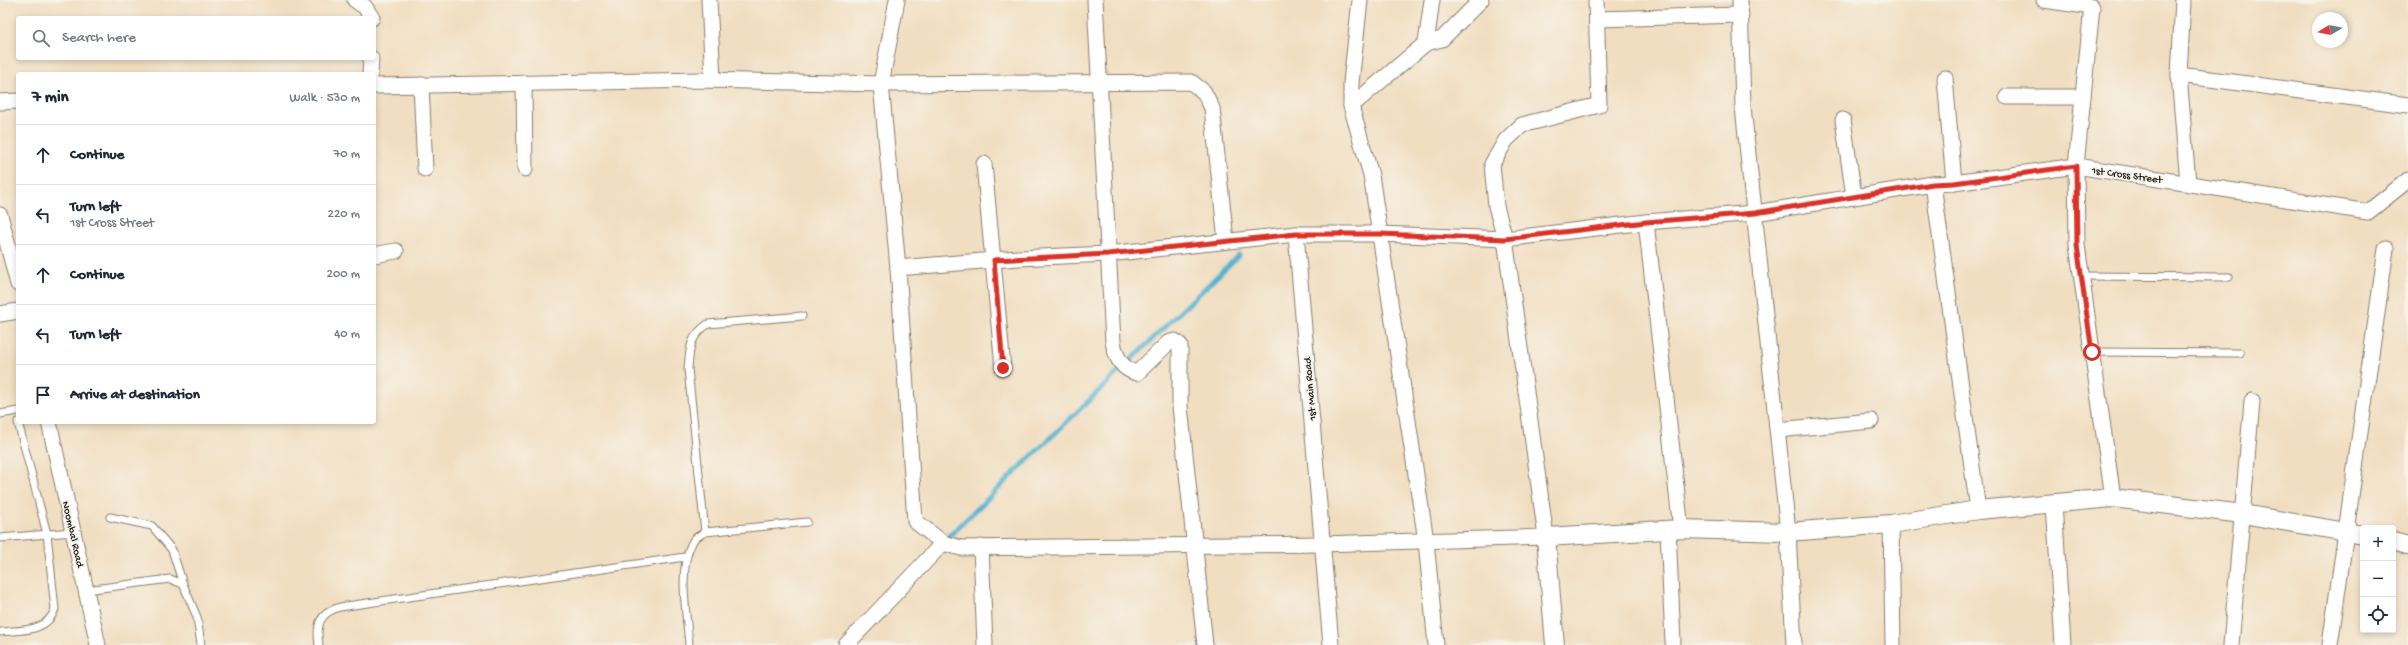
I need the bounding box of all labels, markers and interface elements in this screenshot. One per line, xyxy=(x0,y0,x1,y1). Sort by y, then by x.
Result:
north arrow xyxy=(2312,12,2348,48)
search box xyxy=(16,16,376,60)
icon: search xyxy=(30,27,52,49)
text: Search here xyxy=(62,29,136,47)
text: 7 min xyxy=(32,88,69,108)
text: Walk · 530 m xyxy=(290,91,360,106)
icon: ahead xyxy=(32,144,54,166)
text: Continue xyxy=(70,146,124,164)
text: 70 m xyxy=(334,147,360,162)
street label: 1st Cross Street xyxy=(2090,165,2164,187)
text: Turn left xyxy=(70,198,121,216)
icon: left xyxy=(32,204,54,226)
text: 220 m xyxy=(328,207,360,222)
text: 1st Cross Street xyxy=(70,216,154,231)
icon: ahead xyxy=(32,264,54,286)
text: Continue xyxy=(70,266,124,284)
text: 200 m xyxy=(327,267,360,282)
icon: left xyxy=(32,324,54,346)
text: Turn left xyxy=(70,326,121,344)
text: 40 m xyxy=(334,327,360,342)
route start xyxy=(2083,343,2101,361)
street label: 1st Main Road xyxy=(1302,355,1320,422)
route end xyxy=(994,359,1012,377)
icon: arrive xyxy=(32,384,54,406)
text: Arrive at destination xyxy=(70,386,200,404)
street label: Noombal Road xyxy=(59,500,86,570)
map controls xyxy=(2360,525,2396,633)
button: + xyxy=(2360,525,2396,561)
button: − xyxy=(2360,561,2396,597)
button: locate xyxy=(2360,597,2396,633)

